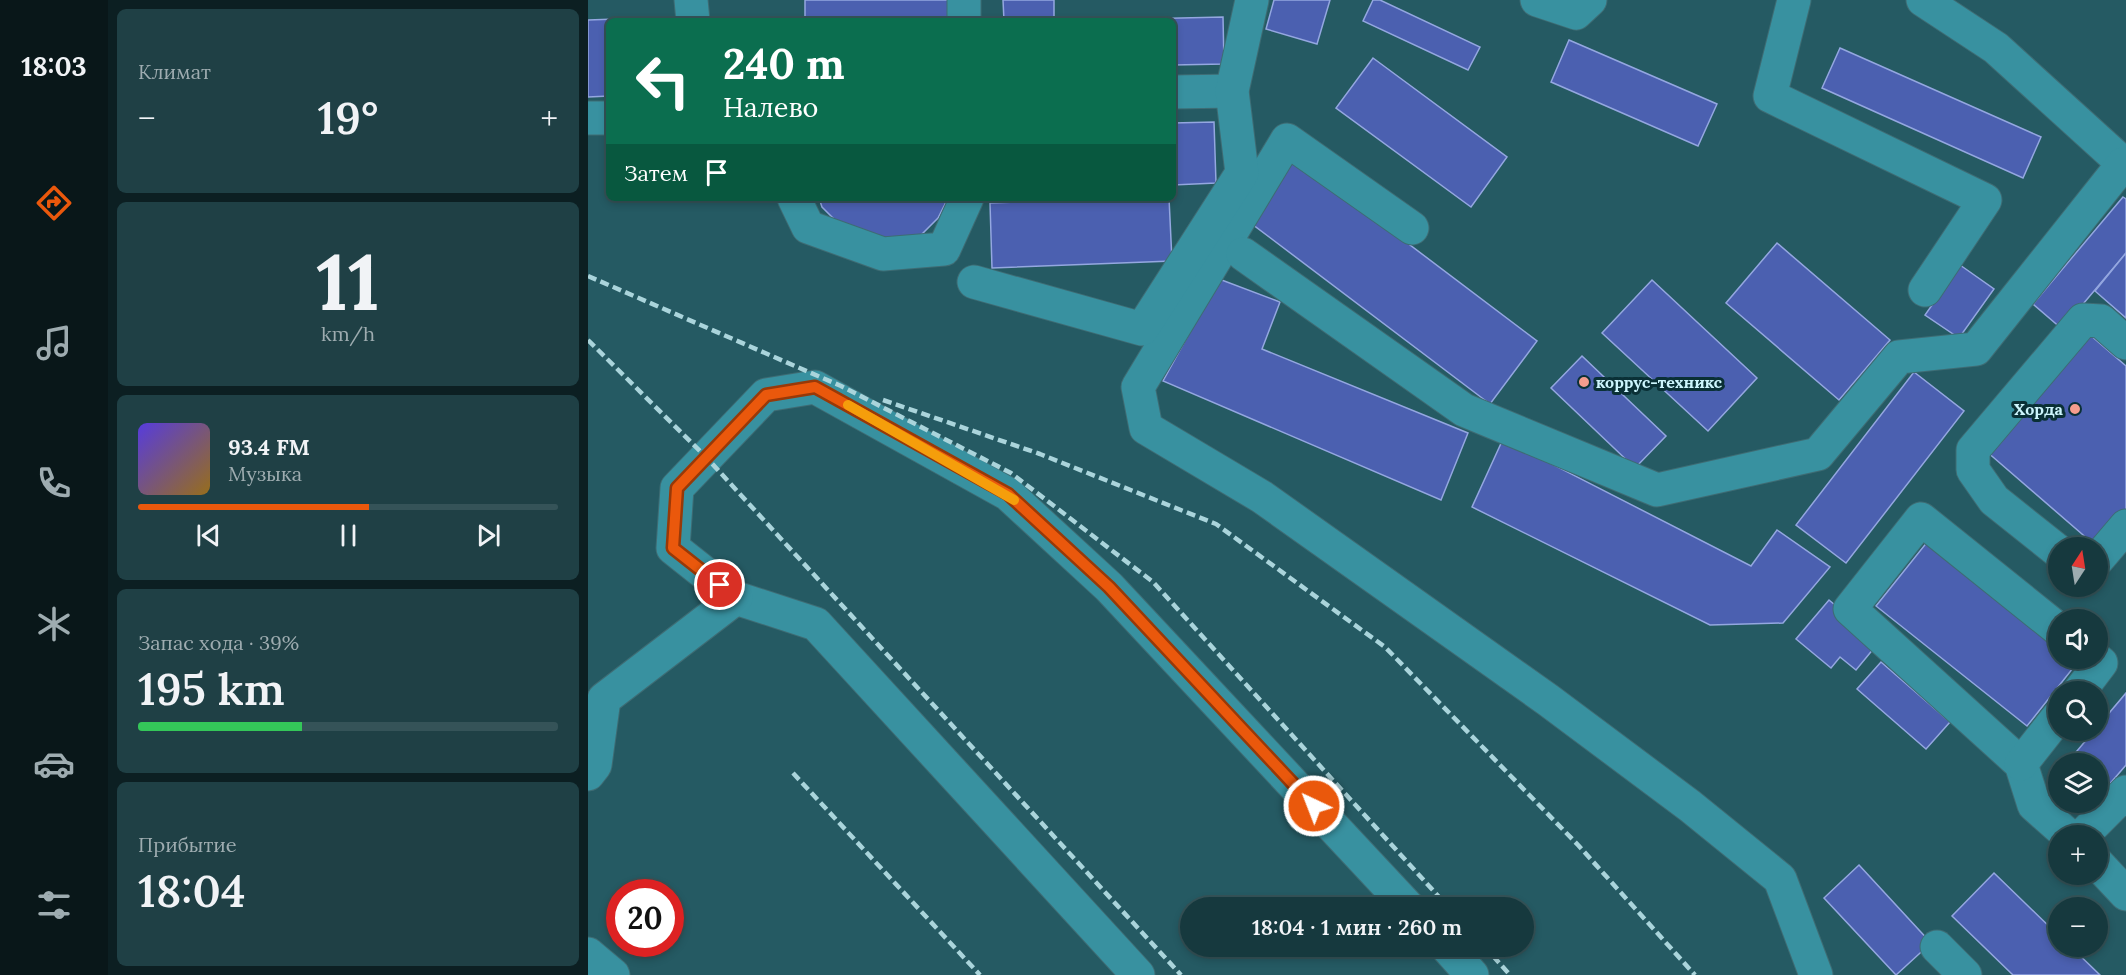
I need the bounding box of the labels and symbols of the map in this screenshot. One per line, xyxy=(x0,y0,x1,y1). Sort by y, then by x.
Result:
place label: коррус-техникс xyxy=(1596,372,1723,392)
marker: коррус-техникс xyxy=(1577,375,1591,389)
place label: Хорда xyxy=(2014,399,2064,419)
marker: Хорда xyxy=(2068,402,2082,416)
north arrow xyxy=(2048,537,2108,597)
pin xyxy=(694,559,745,610)
position arrow xyxy=(1282,774,1346,838)
speed limit sign: 20 xyxy=(606,879,684,957)

